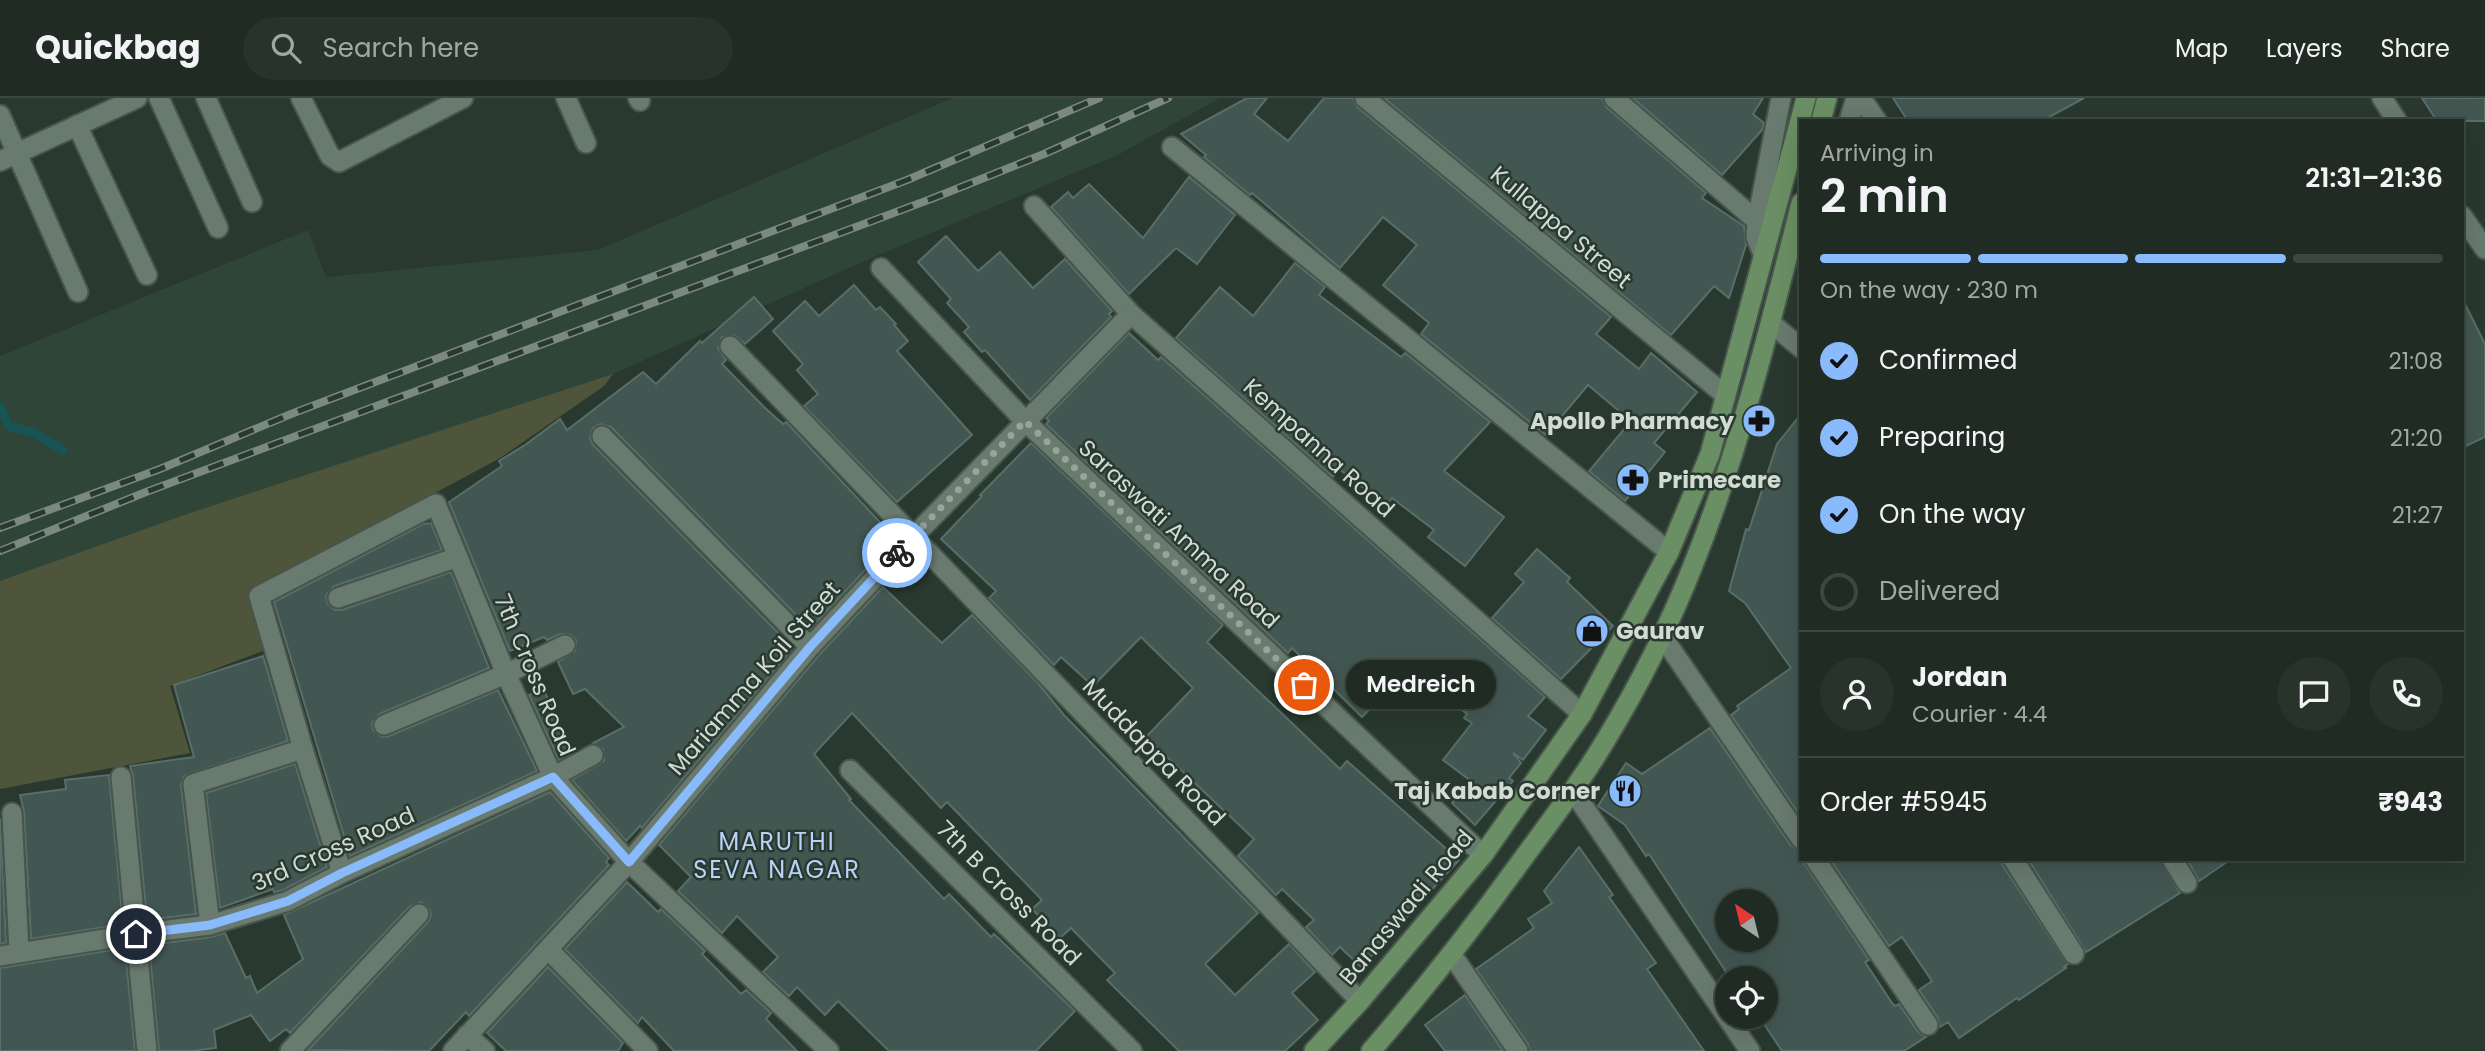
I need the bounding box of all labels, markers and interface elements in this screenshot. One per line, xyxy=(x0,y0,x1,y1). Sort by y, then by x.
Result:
search box xyxy=(243,17,733,80)
text: Quickbag xyxy=(35,24,201,71)
icon: search xyxy=(267,29,305,67)
text: Search here xyxy=(323,30,479,66)
text: Map xyxy=(2175,32,2228,65)
text: Layers xyxy=(2266,32,2342,65)
text: Share xyxy=(2380,32,2450,65)
text: Arriving in xyxy=(1820,137,1934,169)
street label: Kullappa Street xyxy=(1483,158,1639,296)
text: 21:31–21:36 xyxy=(2305,160,2443,196)
text: 2 min xyxy=(1820,164,1949,228)
text: On the way · 230 m xyxy=(1820,274,2038,306)
icon: check xyxy=(1820,342,1858,380)
text: Confirmed xyxy=(1879,342,2017,378)
text: 21:08 xyxy=(2389,345,2443,377)
street label: Kempanna Road xyxy=(1236,371,1402,525)
pharmacy icon: Apollo Pharmacy xyxy=(1740,402,1778,440)
place label: Apollo Pharmacy xyxy=(1530,405,1734,437)
icon: check xyxy=(1820,419,1858,457)
text: Preparing xyxy=(1879,419,2005,455)
text: 21:20 xyxy=(2390,422,2443,454)
street label: Saraswati Amma Road xyxy=(1071,432,1287,636)
pharmacy icon: Primecare xyxy=(1614,461,1652,499)
place label: Primecare xyxy=(1658,464,1781,496)
icon: check xyxy=(1820,496,1858,534)
text: On the way xyxy=(1879,496,2026,532)
text: 21:27 xyxy=(2392,499,2443,531)
courier xyxy=(862,518,932,588)
icon: bike xyxy=(878,534,916,572)
text: Delivered xyxy=(1879,573,2000,609)
street label: Mariamma Koil Street xyxy=(661,574,847,782)
street label: 7th Cross Road xyxy=(487,589,583,761)
shop icon: Gaurav xyxy=(1573,612,1611,650)
place label: Gaurav xyxy=(1616,615,1705,647)
pin xyxy=(1274,655,1334,715)
button: person xyxy=(1820,657,1894,731)
button: chat xyxy=(2277,657,2351,731)
button: phone xyxy=(2369,657,2443,731)
text: Jordan xyxy=(1912,659,2008,695)
callout: Medreich xyxy=(1346,660,1496,710)
icon: bag xyxy=(1285,666,1323,704)
text: Medreich xyxy=(1366,668,1476,700)
street label: Muddappa Road xyxy=(1075,671,1233,833)
text: Courier · 4.4 xyxy=(1912,698,2047,730)
restaurant icon: Taj Kabab Corner xyxy=(1606,772,1644,810)
place label: Taj Kabab Corner xyxy=(1394,775,1600,807)
text: Order #5945 xyxy=(1820,784,1988,820)
text: ₹943 xyxy=(2378,784,2443,820)
street label: 3rd Cross Road xyxy=(247,799,419,899)
street label: 7th B Cross Road xyxy=(929,813,1089,973)
street label: Banaswadi Road xyxy=(1332,823,1480,991)
district label: MARUTHI SEVA NAGAR xyxy=(693,825,861,886)
north arrow xyxy=(1715,889,1778,952)
map controls xyxy=(1715,889,1778,1029)
pin xyxy=(106,904,166,964)
icon: home xyxy=(117,915,155,953)
button: locate xyxy=(1715,966,1778,1029)

